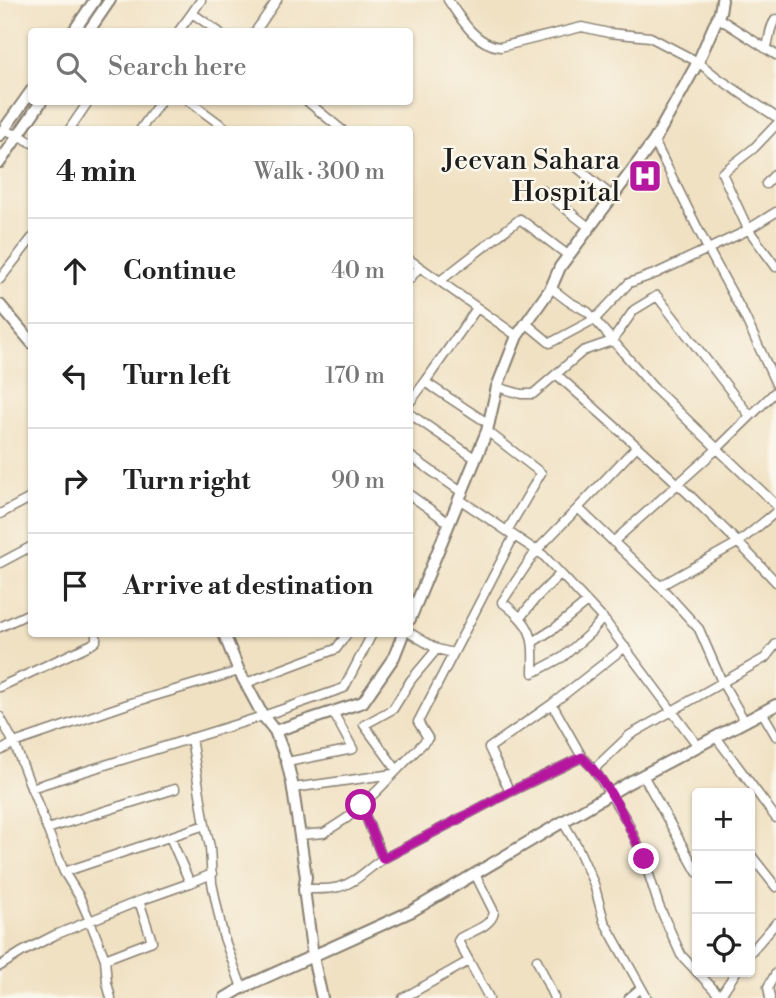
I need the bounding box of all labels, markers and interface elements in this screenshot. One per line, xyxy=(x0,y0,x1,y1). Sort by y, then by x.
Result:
search box xyxy=(28,28,413,105)
icon: search xyxy=(52,48,90,86)
text: Search here xyxy=(108,51,247,83)
place label: Jeevan Sahara Hospital xyxy=(441,143,621,210)
text: 4 min xyxy=(56,153,136,191)
hospital icon: Jeevan Sahara Hospital xyxy=(626,157,664,195)
text: Walk · 300 m xyxy=(254,158,385,186)
icon: ahead xyxy=(56,252,94,290)
text: Continue xyxy=(123,255,236,287)
text: 40 m xyxy=(331,257,385,285)
icon: left xyxy=(56,357,94,395)
text: Turn left xyxy=(123,360,231,392)
text: 170 m xyxy=(325,362,385,390)
icon: right xyxy=(56,462,94,500)
text: Turn right xyxy=(123,465,251,497)
text: 90 m xyxy=(331,467,385,495)
icon: arrive xyxy=(56,567,94,605)
text: Arrive at destination xyxy=(123,570,373,602)
map controls xyxy=(692,788,755,977)
button: + xyxy=(692,788,755,851)
route start xyxy=(345,789,376,820)
route end xyxy=(628,843,659,874)
button: − xyxy=(692,851,755,914)
button: locate xyxy=(692,914,755,977)

